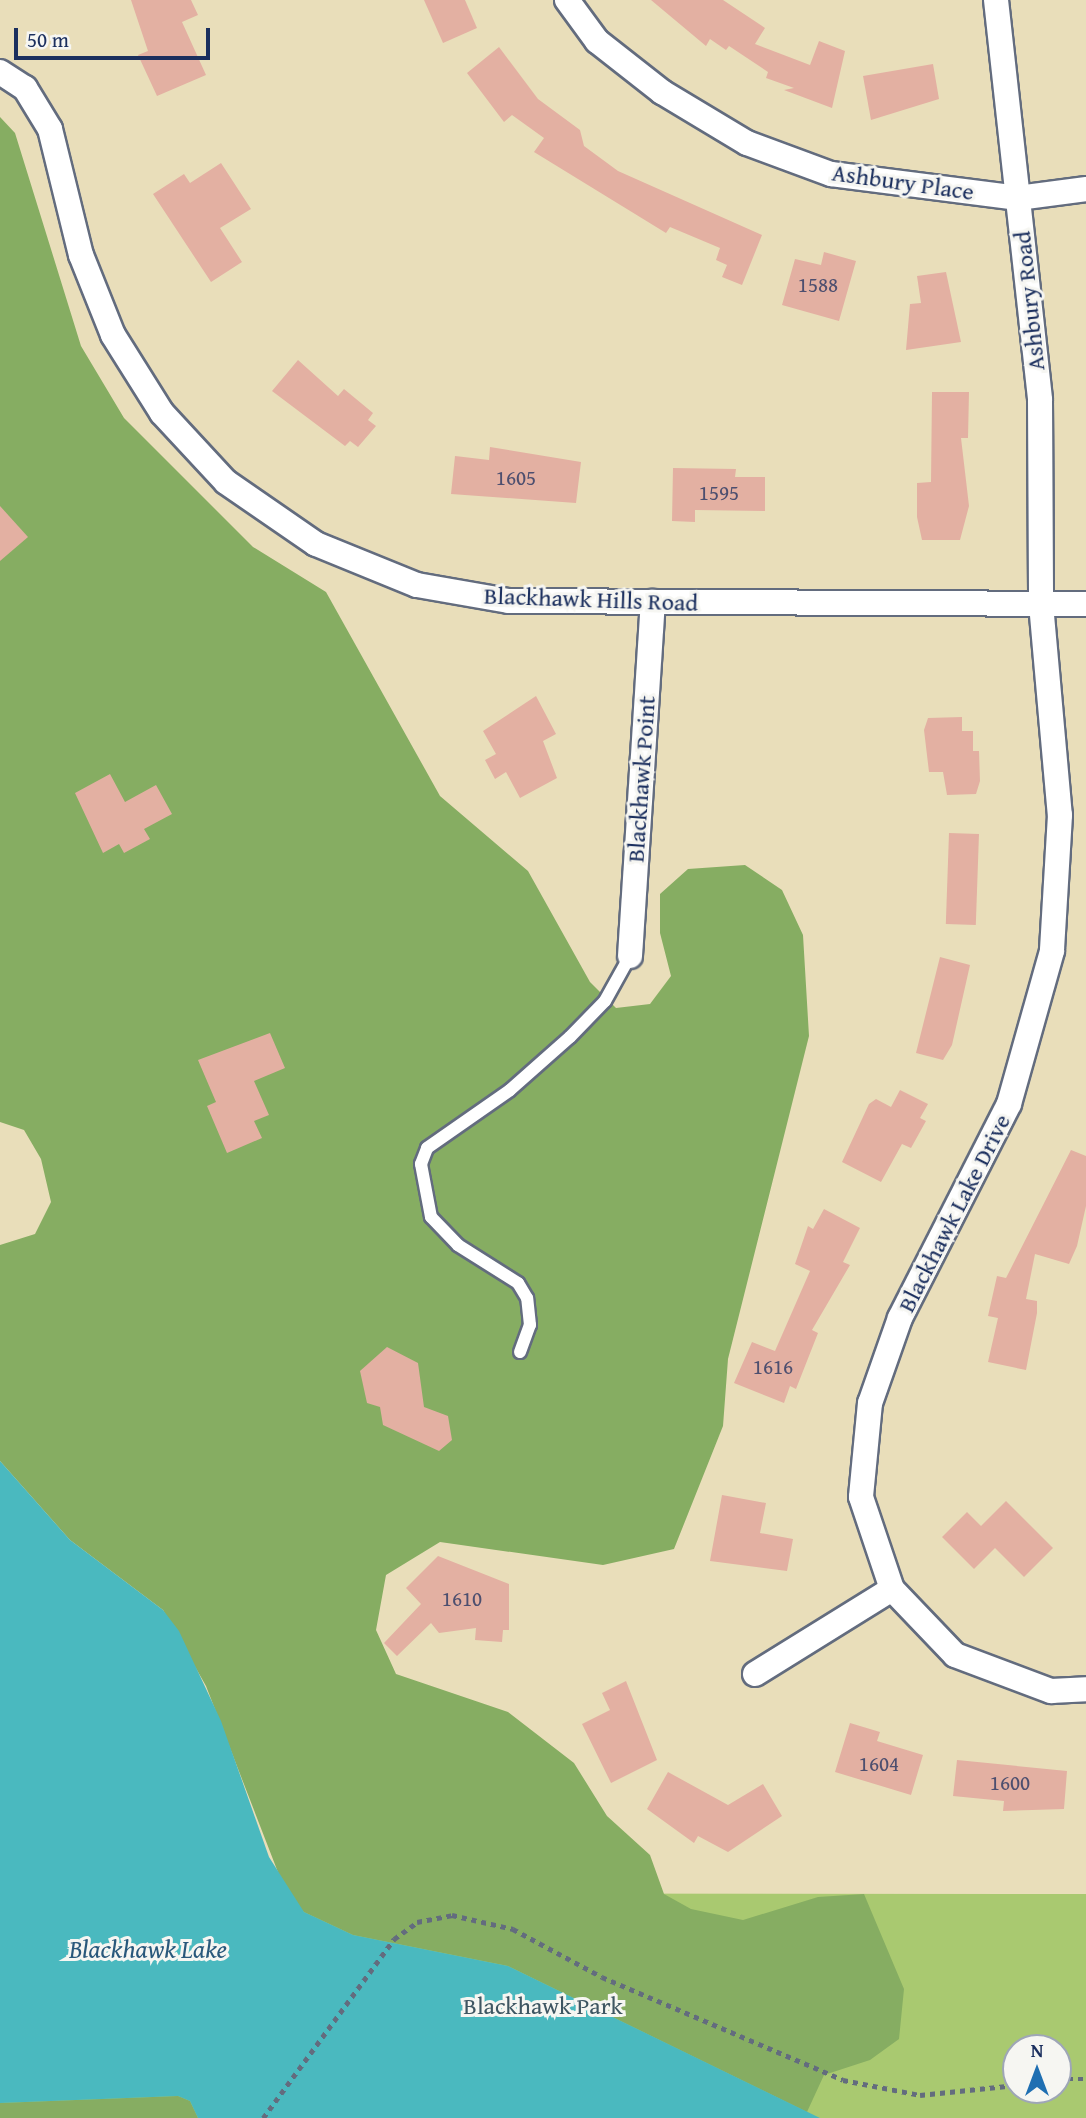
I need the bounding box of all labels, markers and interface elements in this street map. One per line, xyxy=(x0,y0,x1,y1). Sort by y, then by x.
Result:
scale bar xyxy=(18,14,214,58)
text: 50 m xyxy=(27,24,69,55)
street label: Ashbury Place xyxy=(830,158,976,206)
street label: Ashbury Road xyxy=(1007,230,1051,372)
house number: 1588 xyxy=(798,272,838,298)
house number: 1605 xyxy=(496,465,536,491)
house number: 1595 xyxy=(699,480,739,506)
street label: Blackhawk Hills Road xyxy=(483,581,699,617)
street label: Blackhawk Point xyxy=(621,695,661,863)
street label: Blackhawk Lake Drive xyxy=(892,1109,1016,1317)
house number: 1616 xyxy=(753,1354,793,1380)
house number: 1610 xyxy=(442,1586,482,1612)
house number: 1604 xyxy=(859,1751,899,1777)
house number: 1600 xyxy=(990,1770,1030,1796)
water label: Blackhawk Lake xyxy=(69,1933,227,1965)
park label: Blackhawk Park xyxy=(463,1992,623,2020)
north arrow xyxy=(1002,2034,1072,2104)
text: N xyxy=(1031,2036,1043,2064)

